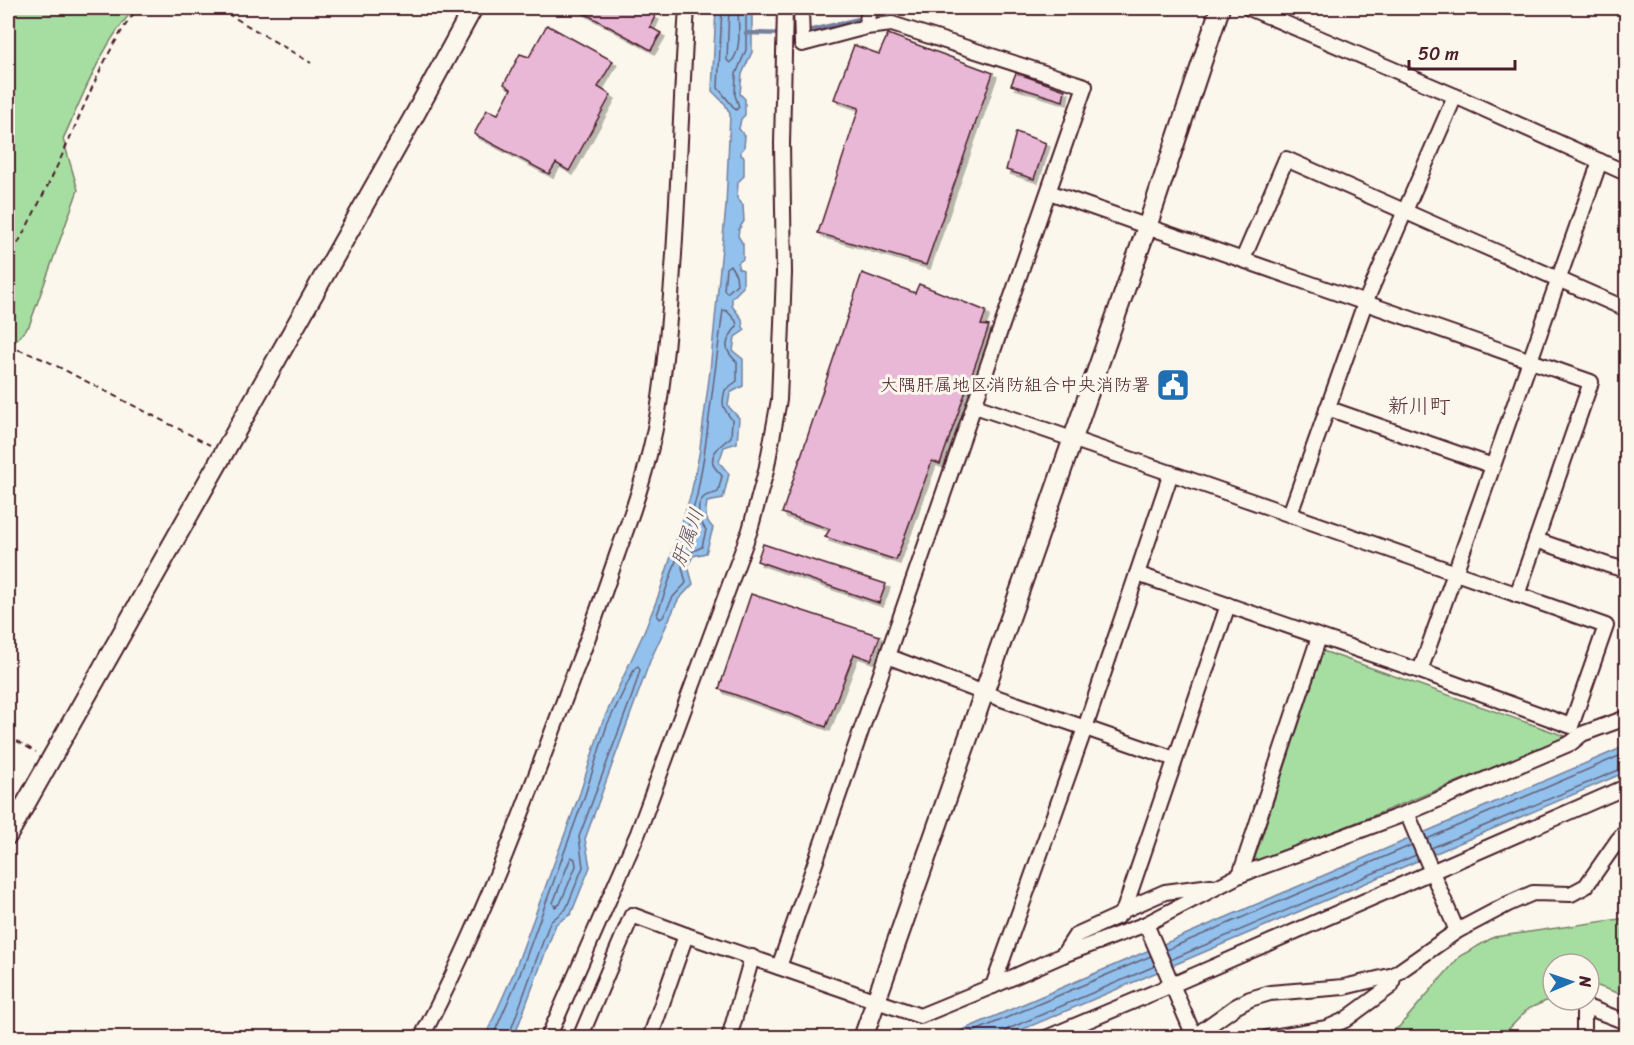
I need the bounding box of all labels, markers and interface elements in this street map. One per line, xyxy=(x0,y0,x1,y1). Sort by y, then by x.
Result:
scale bar xyxy=(1409,33,1516,71)
text: 50 m xyxy=(1418,38,1459,70)
public building icon: 大隅肝属地区消防組合中央消防署 xyxy=(1155,367,1191,403)
place label: 大隅肝属地区消防組合中央消防署 xyxy=(880,369,1150,401)
district label: 新川町 xyxy=(1388,387,1451,425)
water label: 肝属川 xyxy=(661,503,714,571)
north arrow xyxy=(1541,952,1601,1012)
text: N xyxy=(1571,974,1600,988)

